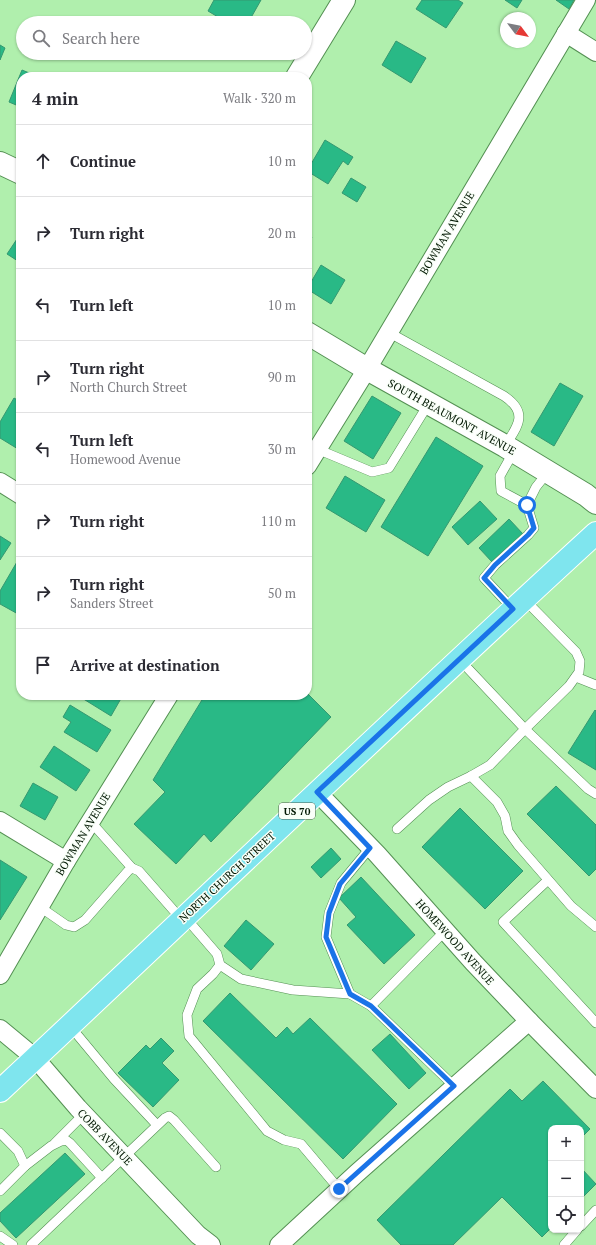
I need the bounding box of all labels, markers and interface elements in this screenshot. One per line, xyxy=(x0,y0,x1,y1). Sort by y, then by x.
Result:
north arrow xyxy=(500,12,536,48)
search box xyxy=(16,16,312,60)
icon: search xyxy=(30,27,52,49)
text: Search here xyxy=(62,28,140,48)
text: 4 min xyxy=(32,87,79,110)
text: Walk · 320 m xyxy=(223,89,296,107)
icon: ahead xyxy=(32,150,54,172)
text: Continue xyxy=(70,151,136,171)
text: 10 m xyxy=(268,152,296,170)
street label: BOWMAN AVENUE xyxy=(417,189,477,277)
icon: right xyxy=(32,222,54,244)
text: Turn right xyxy=(70,223,145,243)
text: 20 m xyxy=(268,224,296,242)
icon: left xyxy=(32,294,54,316)
text: Turn left xyxy=(70,295,134,315)
text: 10 m xyxy=(268,296,296,314)
text: Turn right xyxy=(70,358,145,378)
icon: right xyxy=(32,366,54,388)
text: 90 m xyxy=(268,368,296,386)
street label: SOUTH BEAUMONT AVENUE xyxy=(386,376,518,458)
text: North Church Street xyxy=(70,378,187,396)
text: Turn left xyxy=(70,430,134,450)
icon: left xyxy=(32,438,54,460)
text: 30 m xyxy=(268,440,296,458)
text: Homewood Avenue xyxy=(70,450,181,468)
route start xyxy=(518,496,536,514)
icon: right xyxy=(32,510,54,532)
text: Turn right xyxy=(70,511,145,531)
text: 110 m xyxy=(261,512,296,530)
text: Turn right xyxy=(70,574,145,594)
icon: right xyxy=(32,582,54,604)
text: 50 m xyxy=(268,584,296,602)
text: Sanders Street xyxy=(70,594,153,612)
icon: arrive xyxy=(32,654,54,676)
text: Arrive at destination xyxy=(70,655,220,675)
street label: BOWMAN AVENUE xyxy=(53,790,113,878)
road number: US 70 xyxy=(279,803,315,819)
street label: NORTH CHURCH STREET xyxy=(176,829,278,925)
street label: HOMEWOOD AVENUE xyxy=(413,896,497,988)
street label: COBB AVENUE xyxy=(75,1106,135,1168)
map controls xyxy=(548,1125,584,1233)
button: + xyxy=(548,1125,584,1161)
button: − xyxy=(548,1161,584,1197)
route end xyxy=(330,1180,348,1198)
button: locate xyxy=(548,1197,584,1233)

